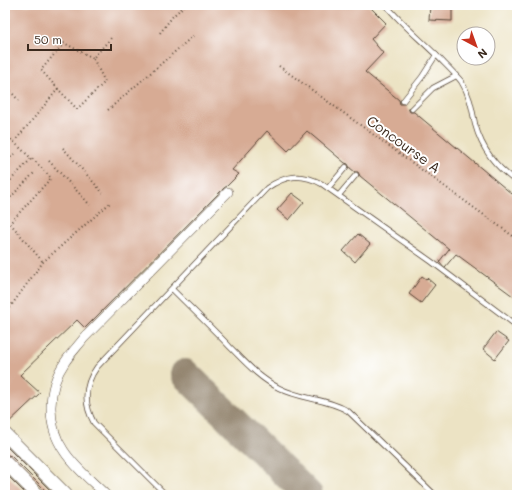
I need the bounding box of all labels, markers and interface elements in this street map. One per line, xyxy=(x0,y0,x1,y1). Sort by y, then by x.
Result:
scale bar xyxy=(28,26,111,52)
north arrow xyxy=(456,26,496,66)
text: 50 m xyxy=(34,31,62,47)
text: N xyxy=(475,46,491,62)
street label: Concourse A xyxy=(363,111,445,177)

